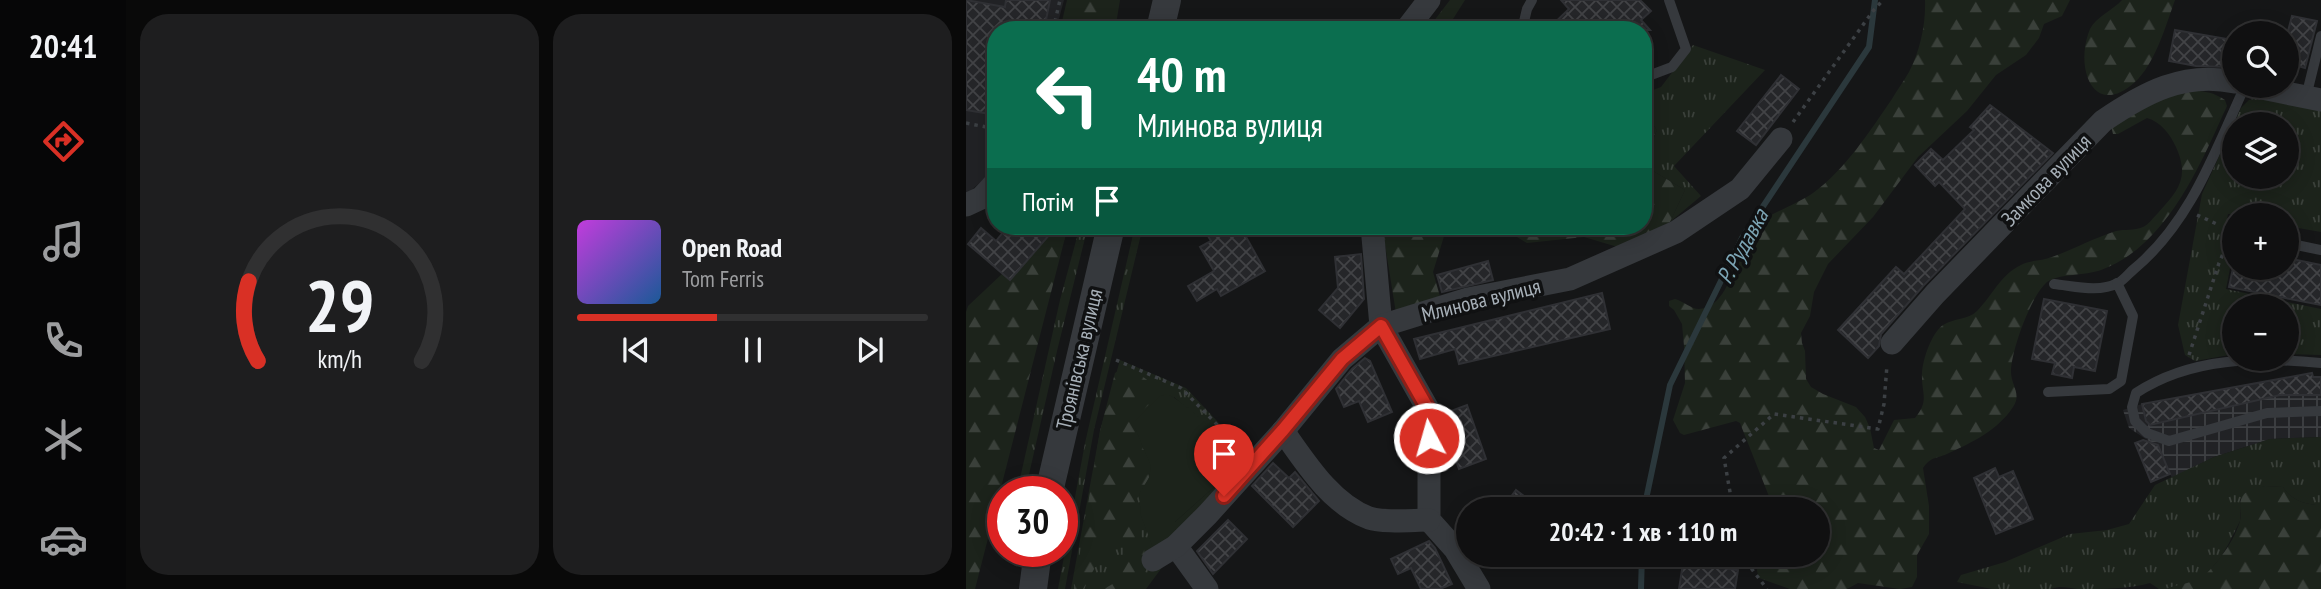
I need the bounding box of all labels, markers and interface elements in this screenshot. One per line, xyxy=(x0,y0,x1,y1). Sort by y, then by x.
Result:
map controls xyxy=(2222,21,2299,371)
button: search xyxy=(2222,21,2299,98)
text: 20:41 xyxy=(28,25,98,67)
text: 40 m xyxy=(1137,42,1226,106)
icon: left xyxy=(1022,49,1113,140)
text: Млинова вулиця xyxy=(1137,104,1323,146)
button: layers xyxy=(2222,112,2299,189)
icon: directions xyxy=(39,117,88,166)
street label: Замкова вулиця xyxy=(1995,128,2097,232)
icon: arrive xyxy=(1088,182,1126,220)
text: Потім xyxy=(1022,185,1074,218)
water label: Р. Рудавка xyxy=(1710,202,1775,288)
button: + xyxy=(2222,203,2299,280)
icon: music xyxy=(39,217,88,266)
text: Open Road xyxy=(682,231,782,264)
text: 29 xyxy=(305,257,374,351)
text: Tom Ferris xyxy=(682,264,764,293)
street label: Млинова вулиця xyxy=(1419,272,1543,328)
street label: Троянівська вулиця xyxy=(1050,286,1108,432)
button: − xyxy=(2222,294,2299,371)
icon: phone xyxy=(39,316,88,365)
icon: previous xyxy=(617,331,655,369)
icon: pause xyxy=(734,331,772,369)
icon: next xyxy=(851,331,889,369)
text: km/h xyxy=(317,342,362,374)
position arrow xyxy=(1392,401,1466,475)
icon: climate xyxy=(39,415,88,464)
pin xyxy=(1194,424,1254,496)
icon: arrive xyxy=(1205,435,1243,473)
speed limit sign: 30 xyxy=(987,476,1078,567)
icon: car xyxy=(39,515,88,564)
text: 20:42 · 1 хв · 110 m xyxy=(1549,515,1737,548)

